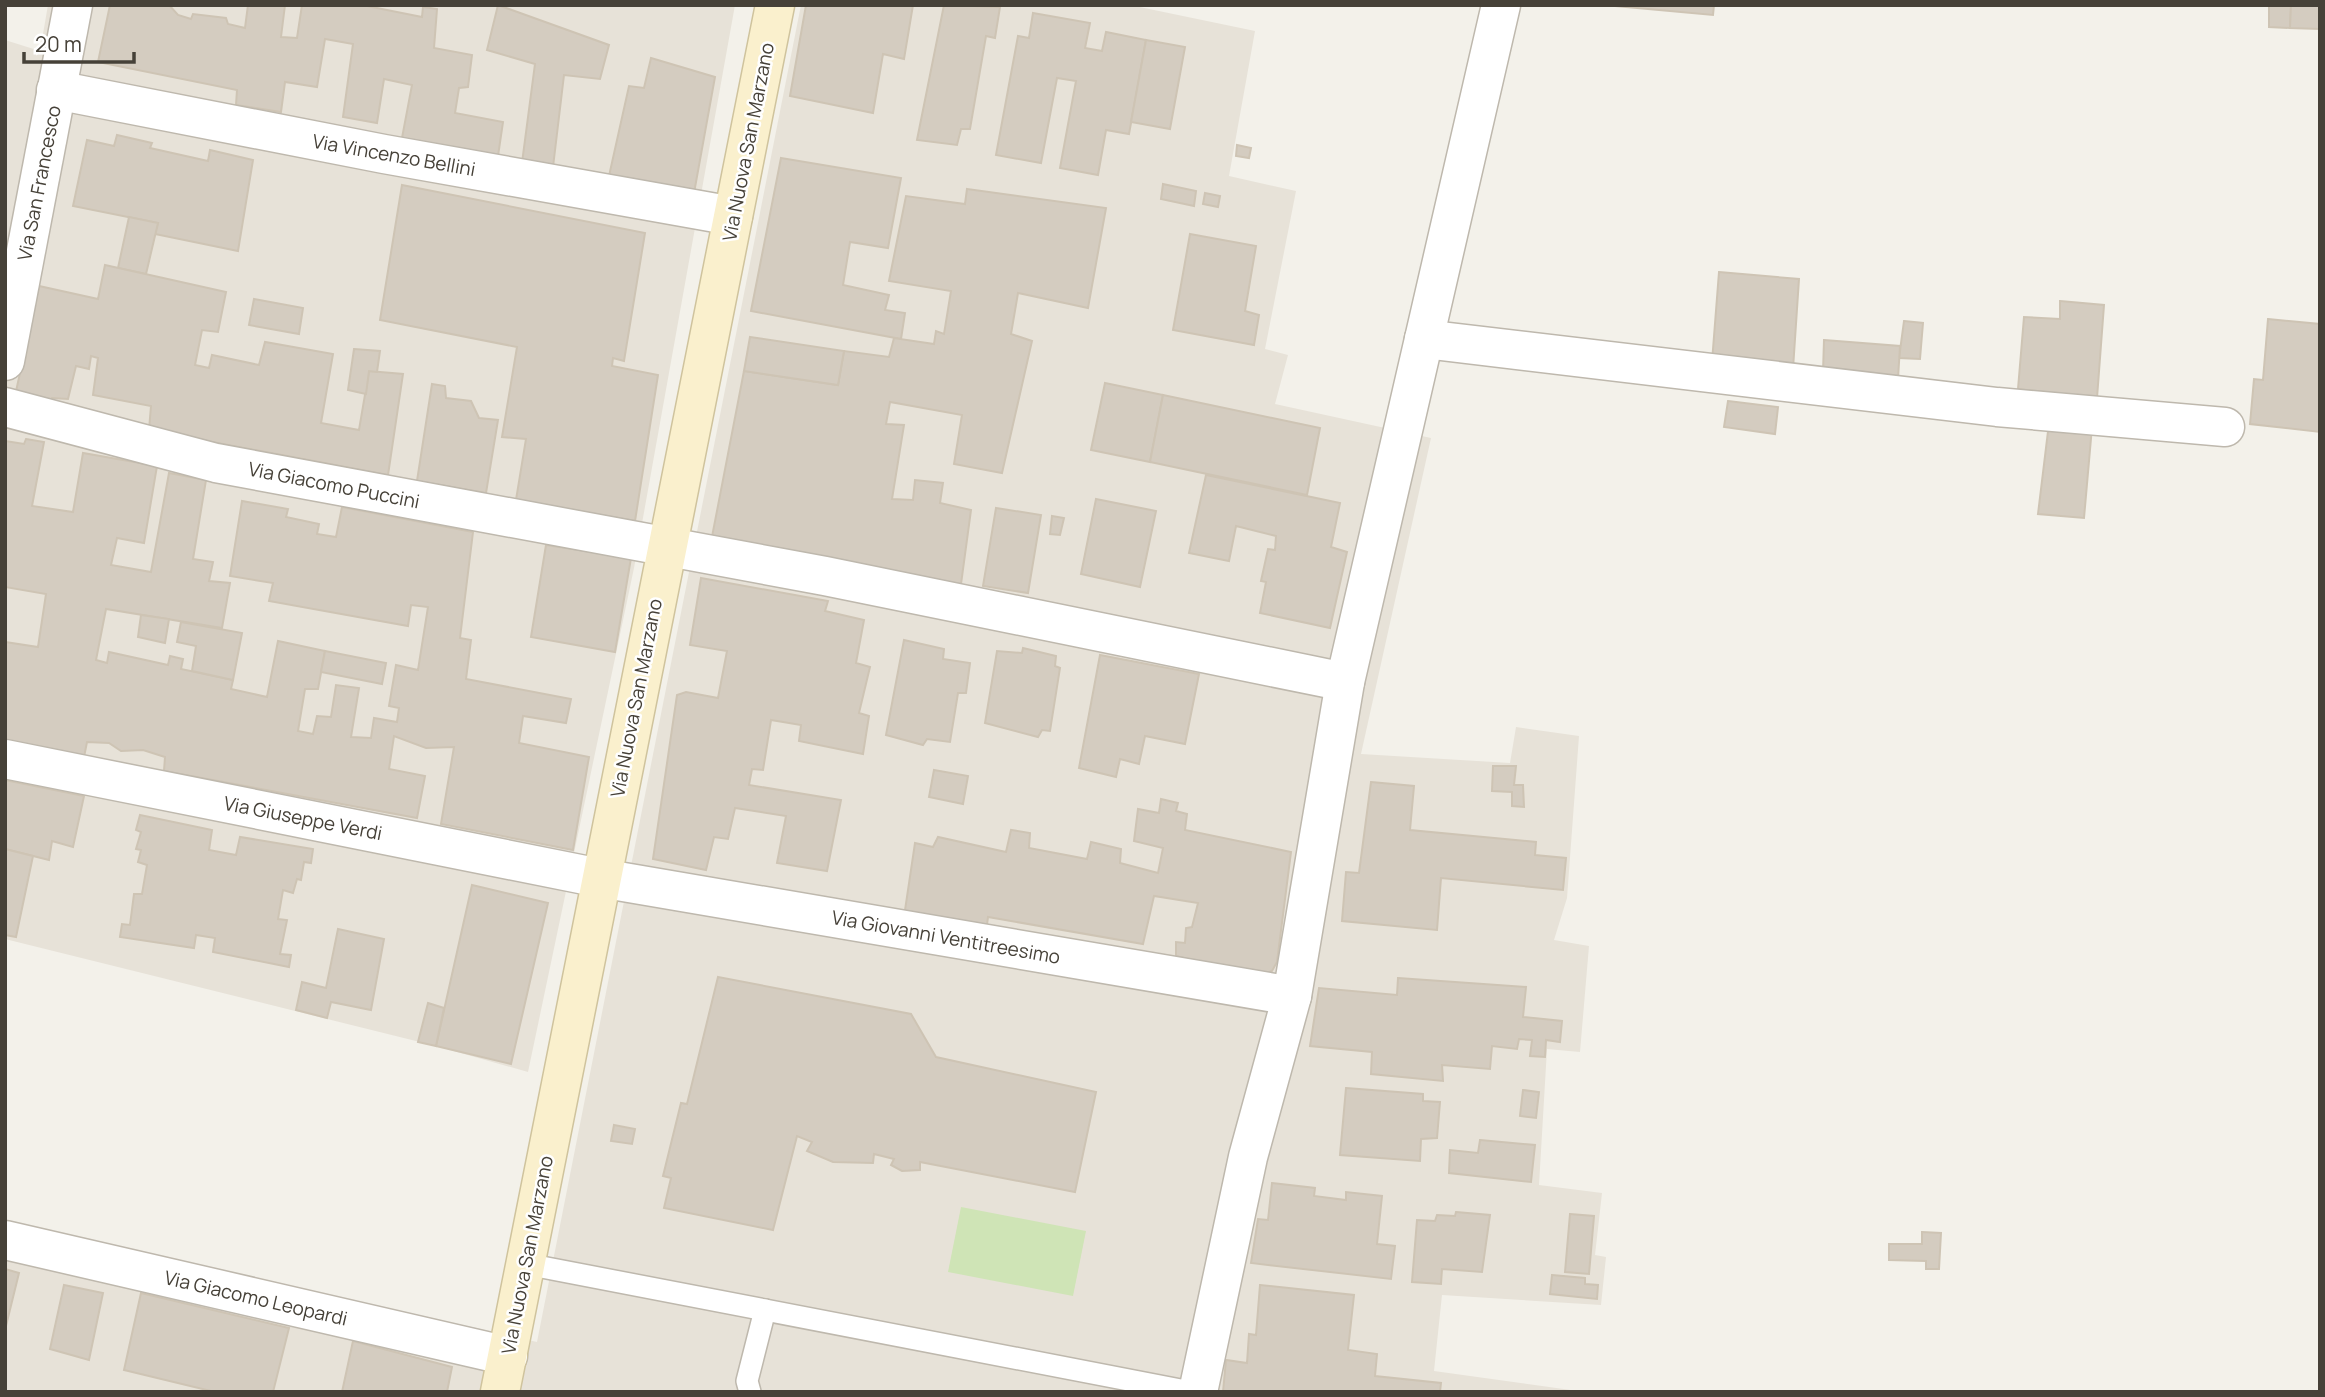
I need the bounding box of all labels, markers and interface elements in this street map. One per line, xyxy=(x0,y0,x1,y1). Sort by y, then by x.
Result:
scale bar xyxy=(24,21,135,65)
text: 20 m xyxy=(35,30,82,58)
street label: Via Nuova San Marzano xyxy=(716,41,780,243)
street label: Via San Francesco xyxy=(11,103,67,263)
street label: Via Vincenzo Bellini xyxy=(310,128,478,182)
street label: Via Giacomo Puccini xyxy=(246,456,422,514)
street label: Via Nuova San Marzano xyxy=(604,597,668,799)
street label: Via Giuseppe Verdi xyxy=(222,790,384,846)
street label: Via Giovanni Ventitreesimo xyxy=(830,904,1062,970)
street label: Via Nuova San Marzano xyxy=(495,1154,559,1356)
street label: Via Giacomo Leopardi xyxy=(162,1264,350,1332)

